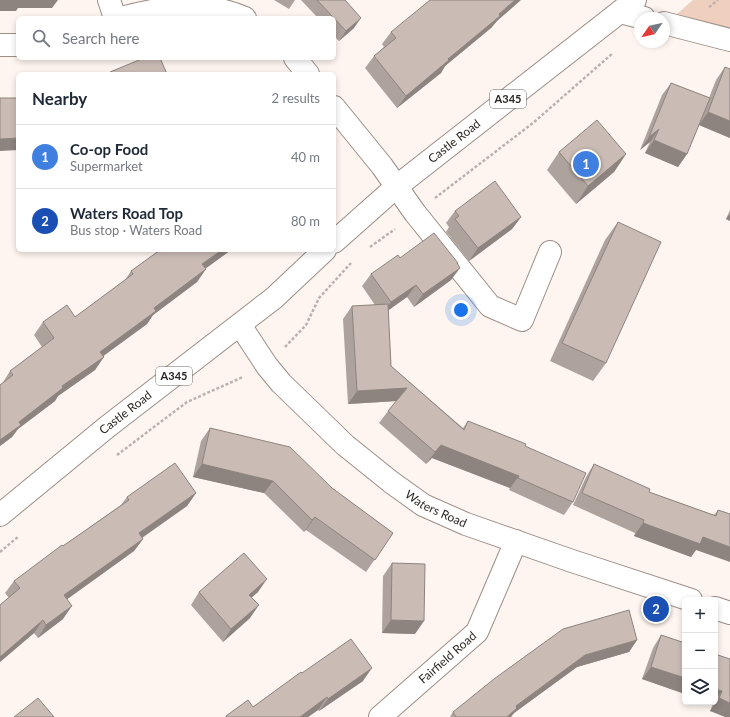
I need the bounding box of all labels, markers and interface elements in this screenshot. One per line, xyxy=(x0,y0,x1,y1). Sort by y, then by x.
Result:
north arrow xyxy=(634,12,670,48)
search box xyxy=(16,16,336,60)
icon: search xyxy=(30,27,52,49)
text: Search here xyxy=(62,29,139,47)
text: Nearby xyxy=(32,88,87,109)
text: 2 results xyxy=(272,90,320,106)
road number: A345 xyxy=(490,90,526,108)
street label: Castle Road xyxy=(425,116,483,166)
text: Co-op Food xyxy=(70,140,148,158)
text: 1 xyxy=(41,149,49,165)
text: 40 m xyxy=(291,149,320,165)
pin: 1 xyxy=(573,149,599,179)
text: Supermarket xyxy=(70,158,143,174)
text: Waters Road Top xyxy=(70,204,183,222)
text: 2 xyxy=(41,213,49,229)
text: 80 m xyxy=(291,213,320,229)
text: Bus stop · Waters Road xyxy=(70,222,202,238)
your location xyxy=(451,300,471,320)
road number: A345 xyxy=(156,367,192,385)
street label: Castle Road xyxy=(96,387,155,437)
street label: Waters Road xyxy=(402,487,469,530)
pin: 2 xyxy=(643,594,669,624)
map controls xyxy=(682,597,718,705)
button: + xyxy=(682,597,718,633)
street label: Fairfield Road xyxy=(415,628,479,687)
button: − xyxy=(682,633,718,669)
button: layers xyxy=(682,669,718,705)

